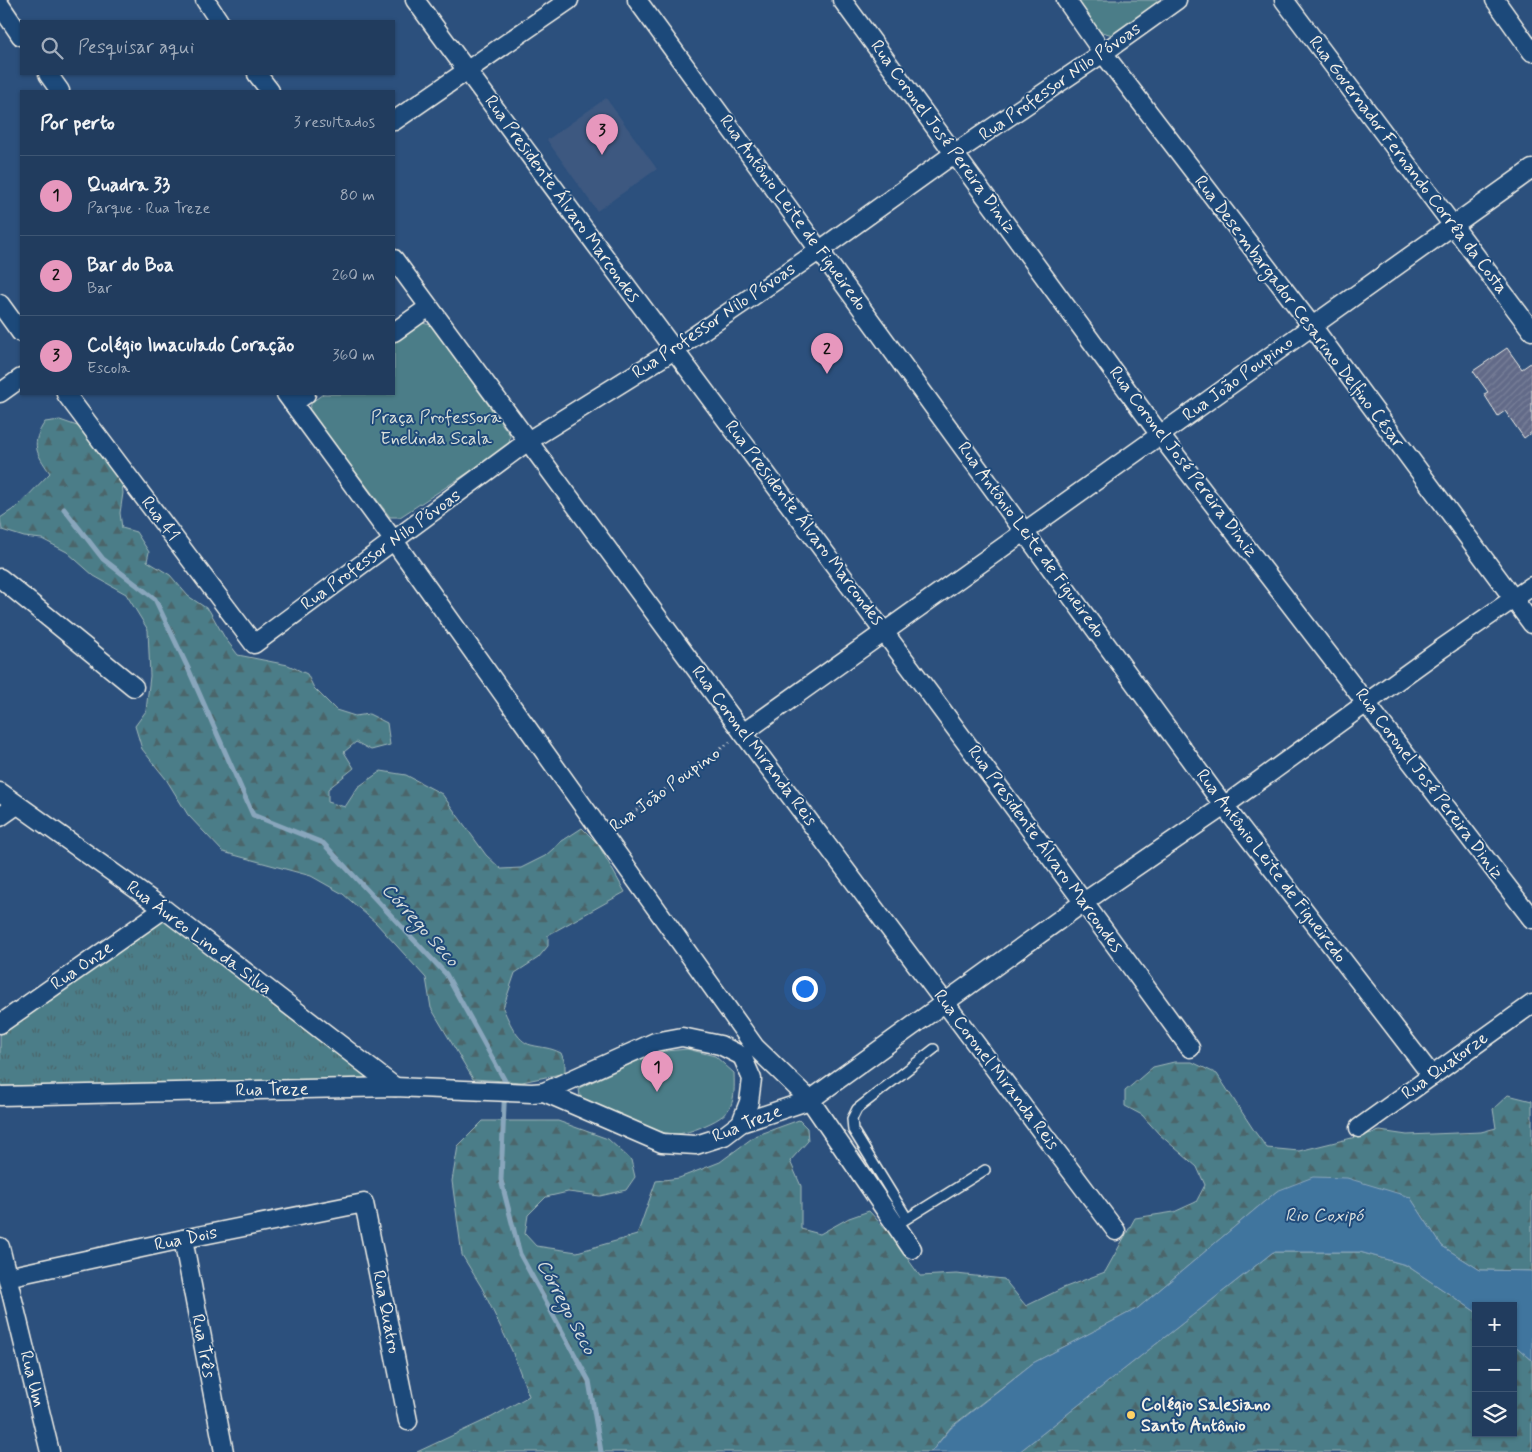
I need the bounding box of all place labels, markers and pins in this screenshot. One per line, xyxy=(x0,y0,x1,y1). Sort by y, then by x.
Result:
pin: 3 xyxy=(586,114,618,155)
pin: 2 xyxy=(811,333,843,374)
pin: 1 xyxy=(641,1051,673,1092)
place label: Colégio Salesiano Santo Antônio xyxy=(1141,1393,1271,1438)
marker: Colégio Salesiano Santo Antônio xyxy=(1125,1409,1137,1421)

